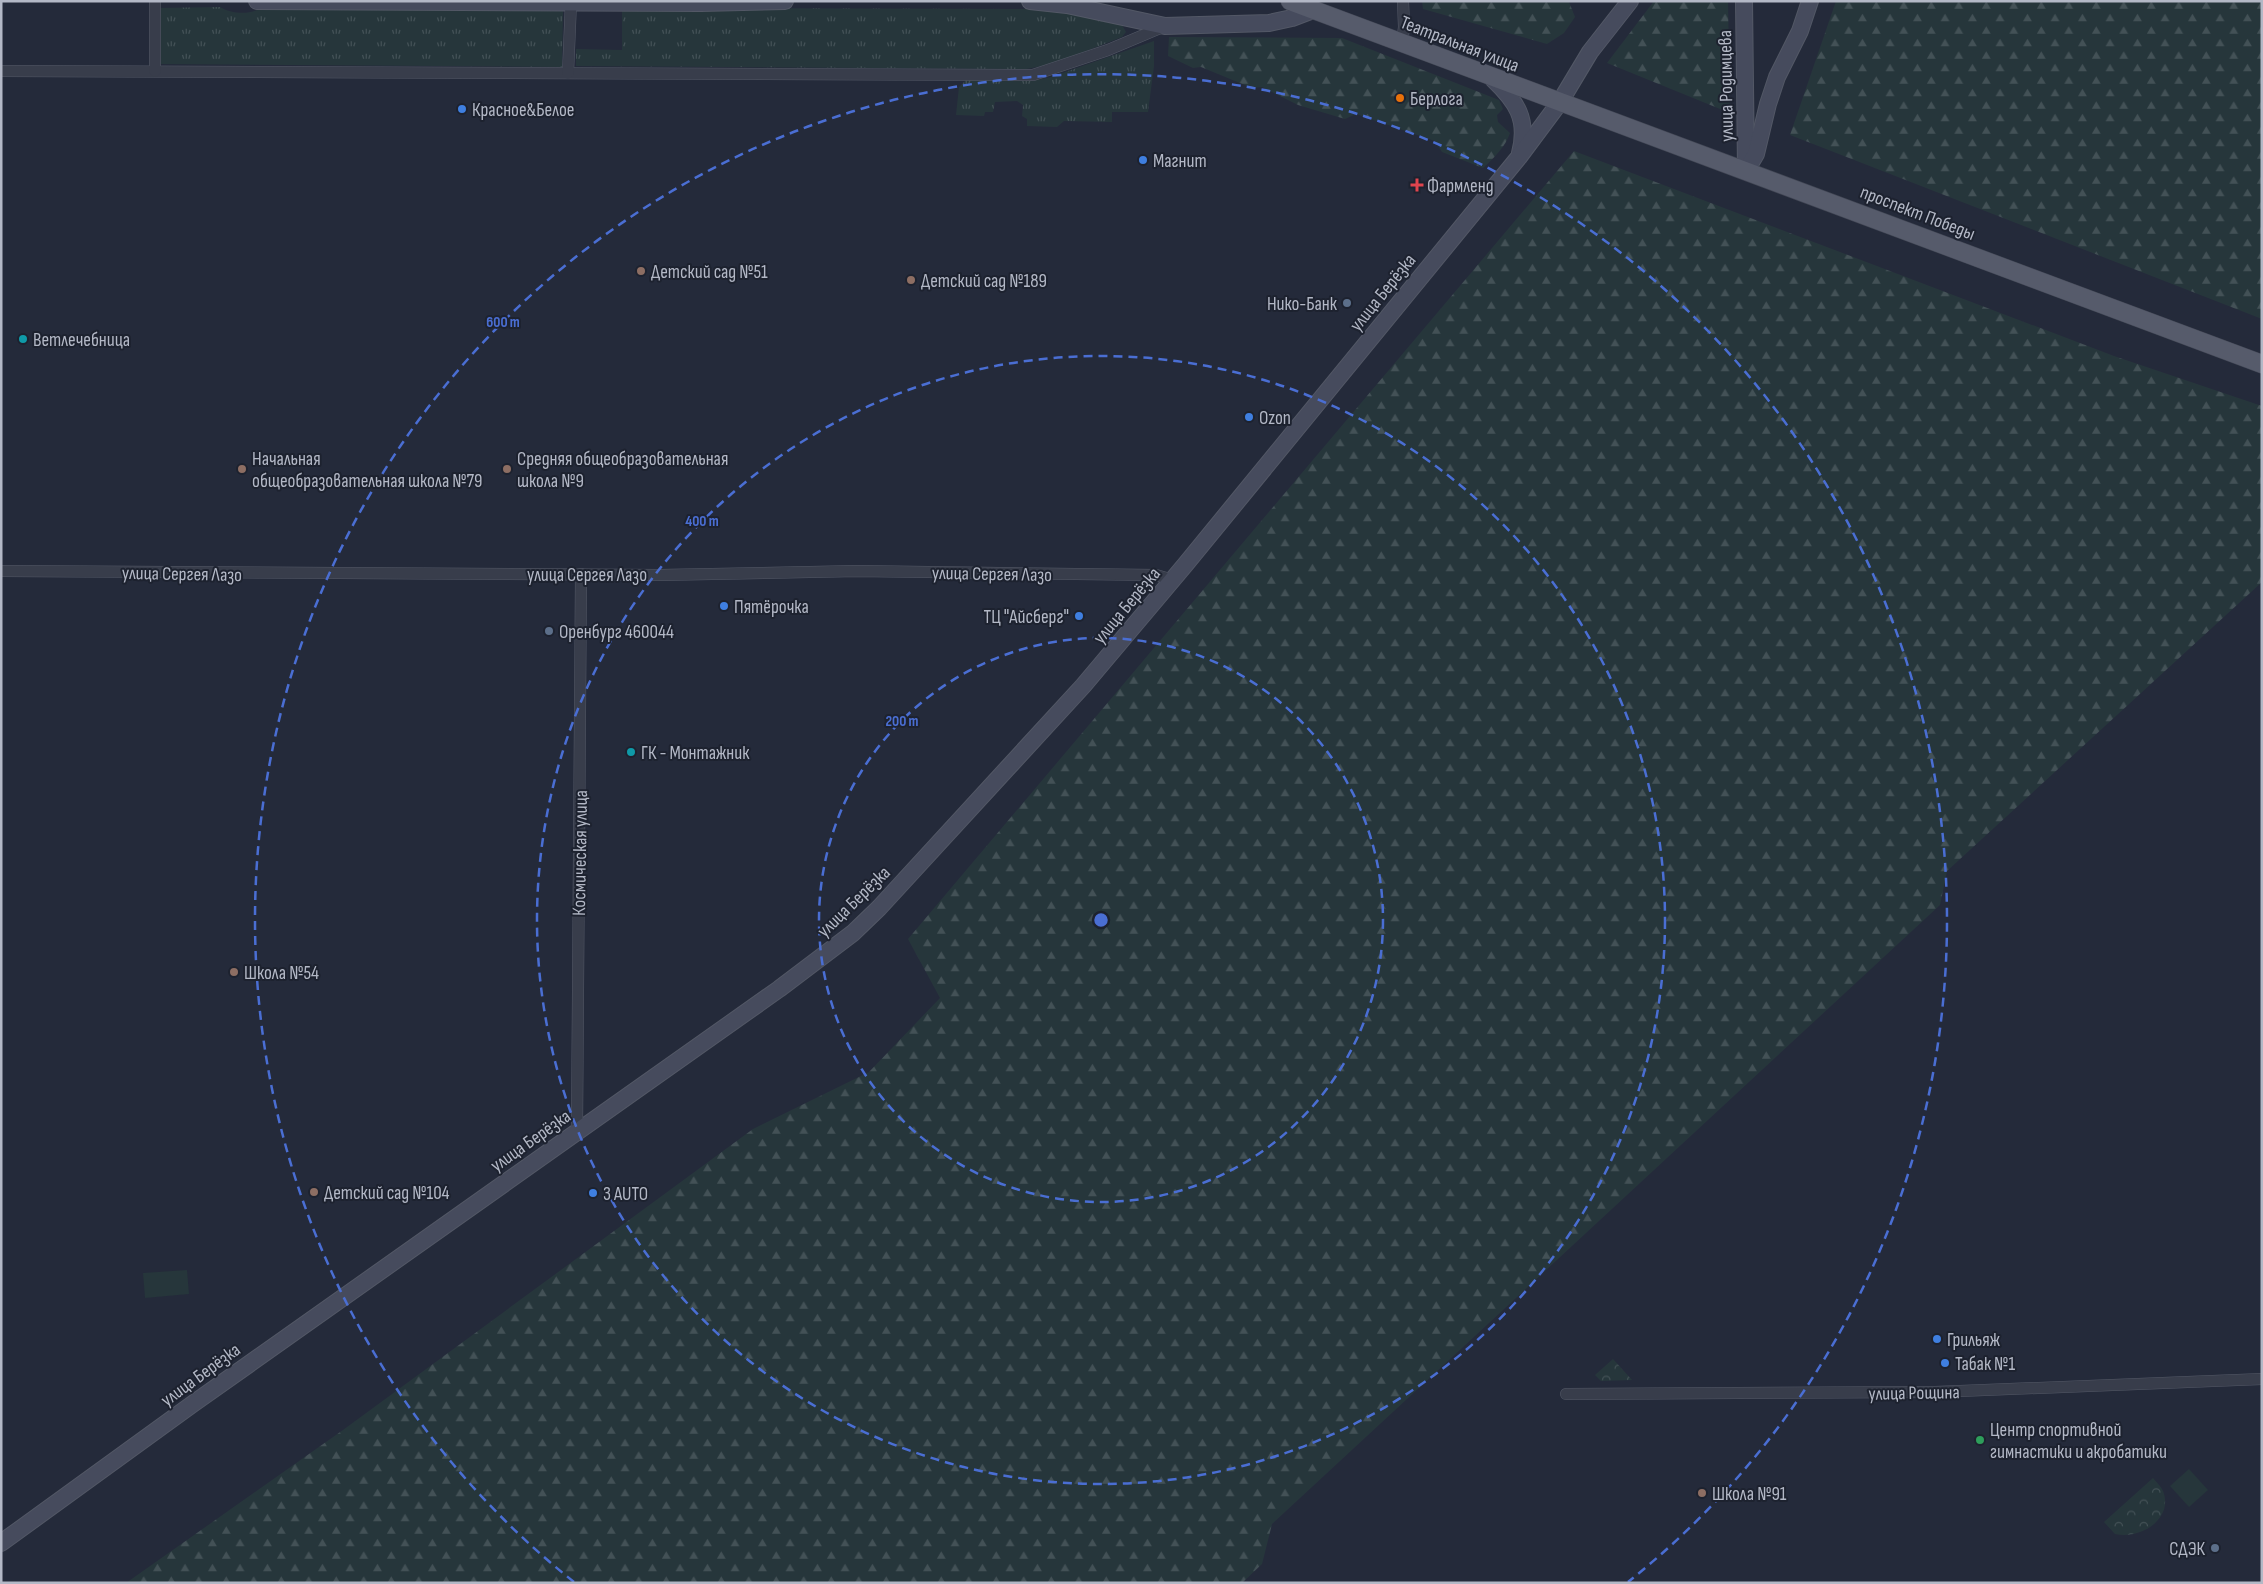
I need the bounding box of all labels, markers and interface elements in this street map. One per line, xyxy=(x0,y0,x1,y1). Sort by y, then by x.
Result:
street label: Театральная улица xyxy=(1397,11,1522,78)
street label: улица Родимцева xyxy=(1714,30,1739,142)
place label: Берлога xyxy=(1410,88,1463,111)
marker: Берлога xyxy=(1394,92,1406,104)
place label: Красное&Белое xyxy=(472,99,574,122)
marker: Красное&Белое xyxy=(456,103,468,115)
place label: Магнит xyxy=(1153,150,1207,173)
marker: Магнит xyxy=(1137,154,1149,166)
place label: Фармленд xyxy=(1427,175,1494,198)
marker: Фармленд xyxy=(1411,179,1423,191)
street label: проспект Победы xyxy=(1857,181,1978,246)
street label: улица Берёзка xyxy=(1345,250,1421,336)
place label: Детский сад №51 xyxy=(651,261,768,284)
marker: Детский сад №51 xyxy=(635,265,647,277)
place label: Детский сад №189 xyxy=(921,270,1047,293)
marker: Детский сад №189 xyxy=(905,274,917,286)
place label: Нико-Банк xyxy=(1267,293,1338,316)
marker: Нико-Банк xyxy=(1341,297,1353,309)
text: 600 m xyxy=(486,313,520,332)
place label: Ветлечебница xyxy=(33,329,130,352)
marker: Ветлечебница xyxy=(17,333,29,345)
place label: Ozon xyxy=(1259,407,1291,430)
marker: Ozon xyxy=(1243,411,1255,423)
place label: Начальная общеобразовательная школа №79 xyxy=(252,448,483,493)
place label: Средняя общеобразовательная школа №9 xyxy=(517,448,728,493)
marker: Начальная общеобразовательная школа №79 xyxy=(236,463,248,475)
marker: Средняя общеобразовательная школа №9 xyxy=(501,463,513,475)
text: 400 m xyxy=(685,512,719,531)
street label: улица Сергея Лазо xyxy=(122,562,242,587)
street label: улица Сергея Лазо xyxy=(932,562,1052,587)
street label: улица Берёзка xyxy=(1089,563,1166,649)
street label: улица Сергея Лазо xyxy=(527,564,647,587)
place label: Пятёрочка xyxy=(734,596,809,619)
marker: Пятёрочка xyxy=(718,600,730,612)
place label: ТЦ "Айсберг" xyxy=(983,606,1069,629)
marker: ТЦ "Айсберг" xyxy=(1073,610,1085,622)
place label: Оренбург 460044 xyxy=(559,621,674,644)
marker: Оренбург 460044 xyxy=(543,625,555,637)
text: 200 m xyxy=(885,712,919,731)
place label: ГК - Монтажник xyxy=(641,742,750,765)
marker: ГК - Монтажник xyxy=(625,746,637,758)
street label: Космическая улица xyxy=(568,790,593,916)
street label: улица Берёзка xyxy=(813,862,895,943)
centre of rings xyxy=(1092,911,1110,929)
place label: Школа №54 xyxy=(244,962,319,985)
marker: Школа №54 xyxy=(228,966,240,978)
street label: улица Берёзка xyxy=(486,1105,575,1177)
place label: Детский сад №104 xyxy=(324,1182,450,1205)
place label: 3 AUTO xyxy=(603,1183,648,1206)
marker: Детский сад №104 xyxy=(308,1186,320,1198)
marker: 3 AUTO xyxy=(587,1187,599,1199)
place label: Грильяж xyxy=(1947,1329,2001,1352)
marker: Грильяж xyxy=(1931,1333,1943,1345)
street label: улица Берёзка xyxy=(157,1339,245,1412)
place label: Табак №1 xyxy=(1955,1353,2015,1376)
marker: Табак №1 xyxy=(1939,1357,1951,1369)
street label: улица Рощина xyxy=(1868,1381,1960,1406)
place label: Центр спортивной гимнастики и акробатики xyxy=(1990,1419,2167,1464)
marker: Центр спортивной гимнастики и акробатики xyxy=(1974,1434,1986,1446)
place label: Школа №91 xyxy=(1712,1483,1787,1506)
marker: Школа №91 xyxy=(1696,1487,1708,1499)
place label: СДЭК xyxy=(2169,1538,2205,1561)
marker: СДЭК xyxy=(2209,1542,2221,1554)

